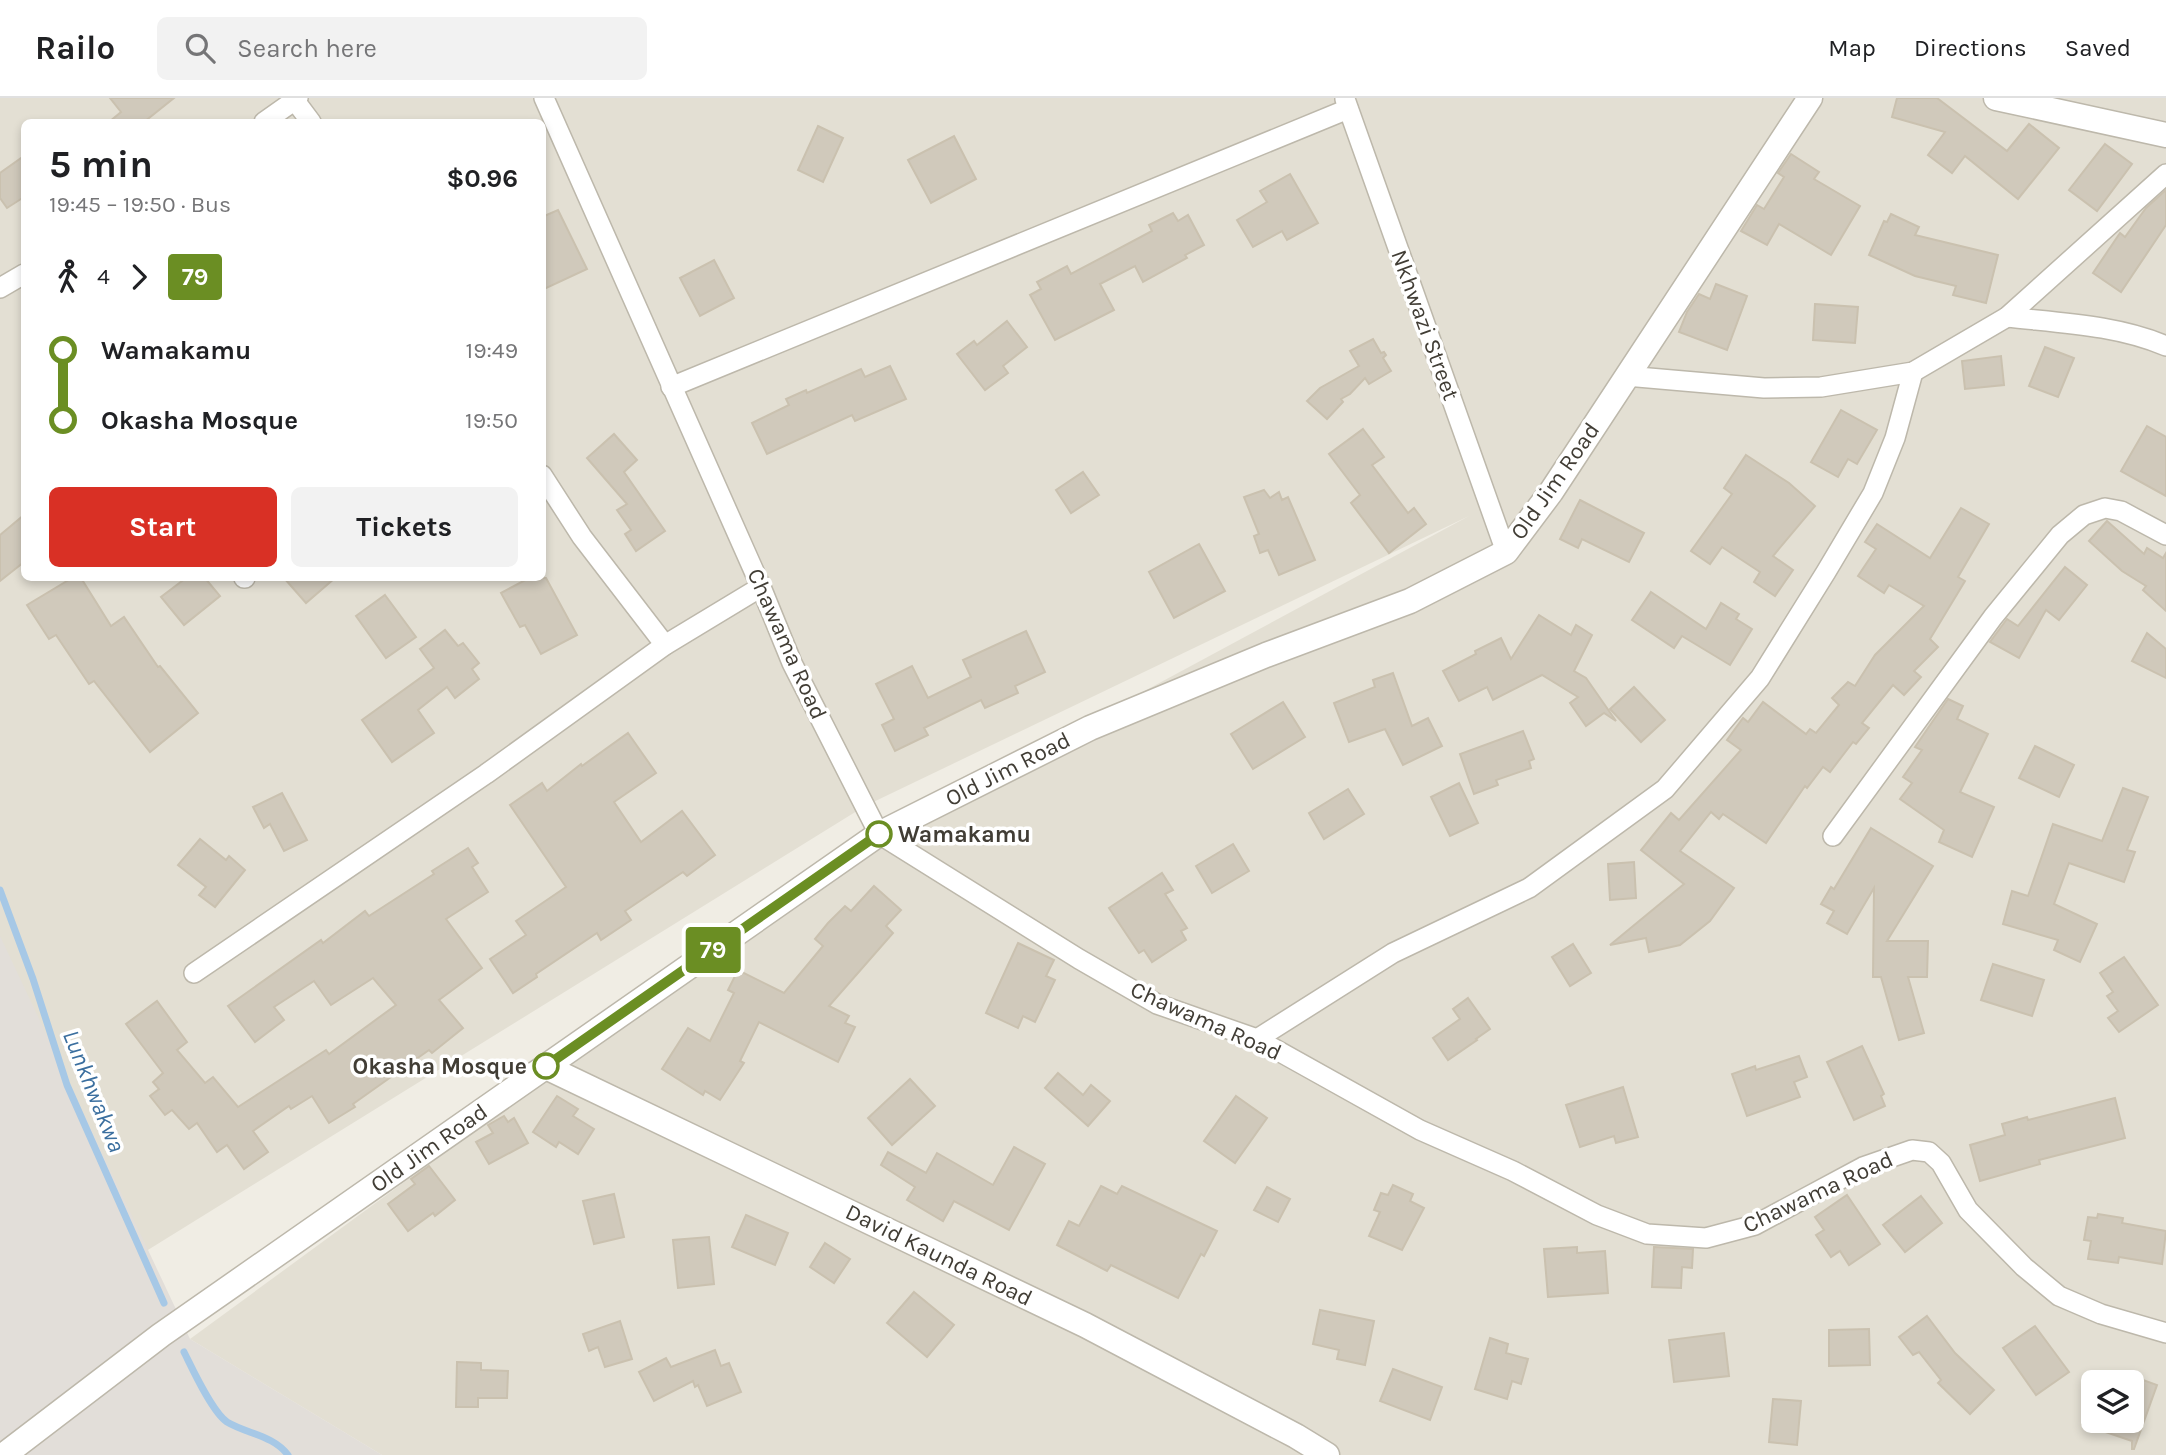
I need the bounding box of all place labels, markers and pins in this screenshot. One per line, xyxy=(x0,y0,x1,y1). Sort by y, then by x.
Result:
marker: Wamakamu xyxy=(866,821,892,847)
place label: Wamakamu xyxy=(898,821,1031,848)
place label: Okasha Mosque xyxy=(353,1053,527,1080)
marker: Okasha Mosque xyxy=(533,1053,559,1079)

